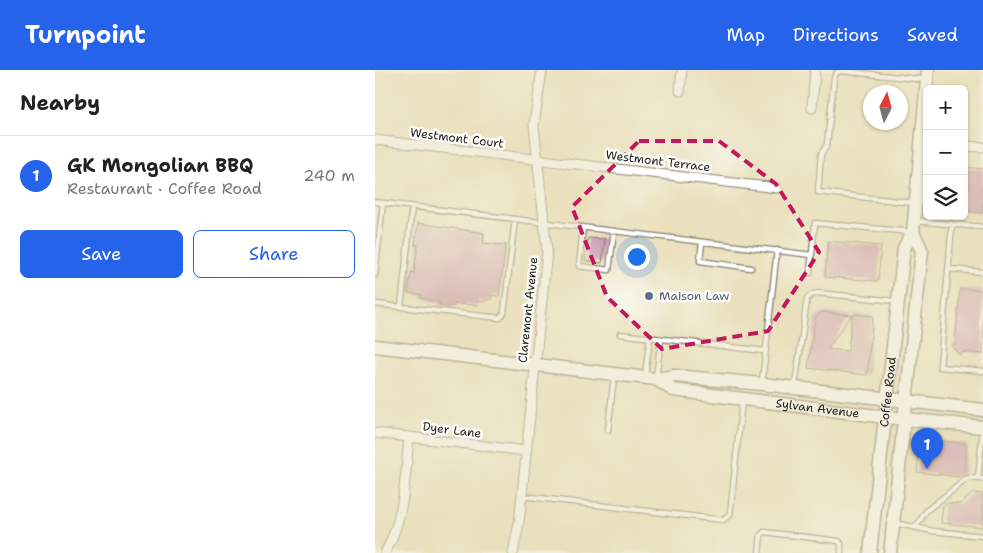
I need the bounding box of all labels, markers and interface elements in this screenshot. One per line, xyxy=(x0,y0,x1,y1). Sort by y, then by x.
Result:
text: Turnpoint xyxy=(25,19,146,51)
text: Map xyxy=(727,23,765,47)
text: Directions xyxy=(793,23,879,47)
text: Saved xyxy=(907,23,958,47)
north arrow xyxy=(863,85,908,130)
map controls xyxy=(923,85,968,220)
button: + xyxy=(923,85,968,130)
text: Nearby xyxy=(20,89,100,117)
street label: Westmont Court xyxy=(409,124,505,152)
button: − xyxy=(923,130,968,175)
street label: Westmont Terrace xyxy=(605,147,711,175)
text: GK Mongolian BBQ xyxy=(67,153,254,178)
text: 1 xyxy=(32,165,40,186)
text: 240 m xyxy=(303,165,355,186)
button: layers xyxy=(923,175,968,220)
text: Restaurant · Coffee Road xyxy=(67,178,262,199)
button: Save xyxy=(20,230,183,278)
button: Share xyxy=(193,230,355,278)
your location xyxy=(624,244,650,270)
street label: Claremont Avenue xyxy=(514,256,542,364)
place label: Maison Law xyxy=(659,288,730,304)
marker: Maison Law xyxy=(643,290,655,302)
street label: Coffee Road xyxy=(876,356,900,428)
street label: Sylvan Avenue xyxy=(775,395,861,422)
street label: Dyer Lane xyxy=(422,418,482,442)
pin: 1 xyxy=(911,428,943,469)

